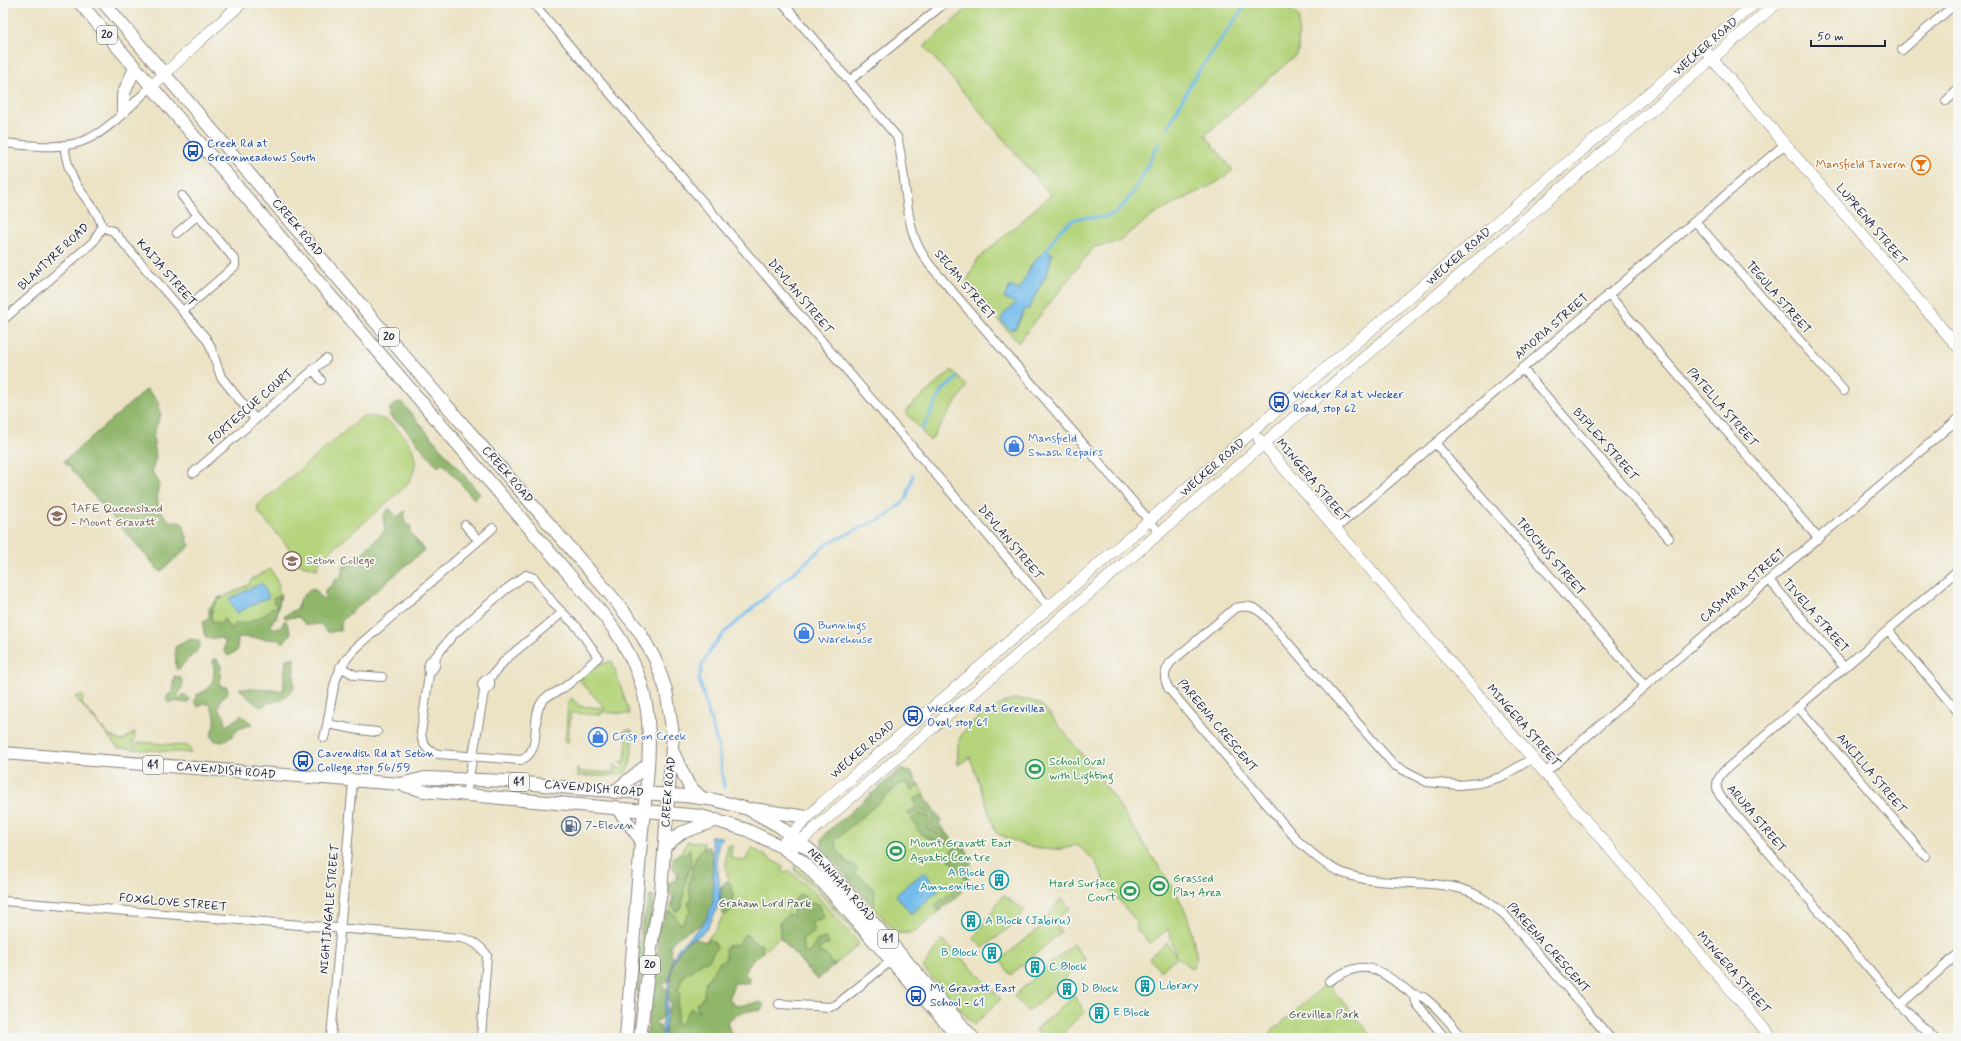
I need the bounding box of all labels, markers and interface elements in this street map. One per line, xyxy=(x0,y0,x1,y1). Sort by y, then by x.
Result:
street label: WECKER ROAD xyxy=(1670,14,1742,80)
scale bar xyxy=(1811,22,1885,48)
road number: 20 xyxy=(97,26,117,44)
text: 50 m xyxy=(1817,29,1844,45)
place label: Creek Rd at Greenmeadows South xyxy=(207,136,316,166)
bus stop icon: Creek Rd at Greenmeadows South xyxy=(182,140,204,162)
bar icon: Mansfield Tavern xyxy=(1910,154,1932,176)
place label: Mansfield Tavern xyxy=(1816,157,1908,173)
street label: LUPRENA STREET xyxy=(1832,181,1911,270)
street label: CREEK ROAD xyxy=(268,196,326,260)
street label: BLANTYRE ROAD xyxy=(15,220,93,294)
street label: WECKER ROAD xyxy=(1423,224,1495,290)
street label: KAIJA STREET xyxy=(132,236,200,310)
street label: SECAM STREET xyxy=(930,247,998,323)
street label: DEVLAN STREET xyxy=(764,256,837,339)
street label: TEGULA STREET xyxy=(1742,258,1814,338)
street label: AMORIA STREET xyxy=(1512,290,1592,364)
road number: 20 xyxy=(379,328,399,346)
street label: PATELLA STREET xyxy=(1683,365,1762,452)
street label: FORTESCUE COURT xyxy=(205,366,297,448)
place label: Wecker Rd at Wecker Road, stop 62 xyxy=(1293,387,1404,417)
bus stop icon: Wecker Rd at Wecker Road, stop 62 xyxy=(1268,391,1290,413)
street label: BIPLEX STREET xyxy=(1569,405,1642,486)
place label: Mansfield Smash Repairs xyxy=(1028,431,1104,461)
shop icon: Mansfield Smash Repairs xyxy=(1003,435,1025,457)
street label: WECKER ROAD xyxy=(1177,435,1249,501)
street label: MINGERA STREET xyxy=(1272,436,1352,527)
street label: CREEK ROAD xyxy=(478,443,536,507)
place label: TAFE Queensland - Mount Gravatt xyxy=(71,501,163,531)
street label: DEVLAN STREET xyxy=(974,502,1047,585)
school or university icon: TAFE Queensland - Mount Gravatt xyxy=(46,505,68,527)
street label: TROCHUS STREET xyxy=(1512,515,1588,599)
street label: CASMARIA STREET xyxy=(1697,546,1789,626)
school or university icon: Seton College xyxy=(281,550,303,572)
place label: Seton College xyxy=(306,553,375,569)
street label: TIVELA STREET xyxy=(1778,576,1852,656)
place label: Bunnings Warehouse xyxy=(818,618,872,648)
shop icon: Bunnings Warehouse xyxy=(793,622,815,644)
street label: PAREENA CRESCENT xyxy=(1173,676,1261,776)
street label: MINGERA STREET xyxy=(1483,681,1564,771)
place label: Wecker Rd at Grevillea Oval, stop 61 xyxy=(927,701,1045,731)
bus stop icon: Wecker Rd at Grevillea Oval, stop 61 xyxy=(902,705,924,727)
street label: WECKER ROAD xyxy=(827,717,899,783)
shop icon: Crisp on Creek xyxy=(587,726,609,748)
place label: Crisp on Creek xyxy=(612,729,687,745)
street label: ANCILLA STREET xyxy=(1833,731,1910,818)
place label: Cavendish Rd at Seton College stop 56/59 xyxy=(317,746,435,776)
bus stop icon: Cavendish Rd at Seton College stop 56/59 xyxy=(292,750,314,772)
place label: School Oval with Lighting xyxy=(1049,754,1114,785)
road number: 41 xyxy=(143,756,163,774)
street label: CREEK ROAD xyxy=(658,756,680,828)
sports icon: School Oval with Lighting xyxy=(1024,758,1046,780)
street label: CAVENDISH ROAD xyxy=(176,759,277,783)
road number: 41 xyxy=(509,773,529,791)
street label: CAVENDISH ROAD xyxy=(544,777,645,801)
street label: ARURA STREET xyxy=(1723,782,1789,856)
fuel station icon: 7-Eleven xyxy=(560,815,582,837)
place label: 7-Eleven xyxy=(585,818,635,834)
place label: Mount Gravatt East Aquatic Centre xyxy=(910,836,1013,866)
sports icon: Mount Gravatt East Aquatic Centre xyxy=(885,840,907,862)
street label: NIGHTINGALE STREET xyxy=(316,842,344,975)
street label: NEWNHAM ROAD xyxy=(803,845,879,925)
place label: A Block Ammenities xyxy=(920,865,986,895)
building icon: A Block Ammenities xyxy=(988,869,1010,891)
place label: Grassed Play Area xyxy=(1173,871,1222,901)
sports icon: Grassed Play Area xyxy=(1148,875,1170,897)
place label: Hard Surface Court xyxy=(1049,876,1116,906)
sports icon: Hard Surface Court xyxy=(1119,880,1141,902)
street label: FOXGLOVE STREET xyxy=(118,890,228,916)
park label: Graham Lord Park xyxy=(719,896,811,912)
street label: PAREENA CRESCENT xyxy=(1503,899,1593,997)
building icon: A Block (Jabiru) xyxy=(960,910,982,932)
place label: A Block (Jabiru) xyxy=(985,913,1071,929)
street label: MINGERA STREET xyxy=(1693,928,1774,1018)
road number: 41 xyxy=(878,930,898,948)
building icon: B Block xyxy=(981,942,1003,964)
place label: B Block xyxy=(941,945,978,961)
road number: 20 xyxy=(640,956,660,974)
building icon: C Block xyxy=(1024,956,1046,978)
place label: C Block xyxy=(1049,959,1087,975)
building icon: Library xyxy=(1134,975,1156,997)
building icon: D Block xyxy=(1056,978,1078,1000)
place label: Library xyxy=(1159,978,1198,994)
place label: Mt Gravatt East School - 61 xyxy=(930,981,1016,1011)
place label: D Block xyxy=(1081,981,1119,997)
bus stop icon: Mt Gravatt East School - 61 xyxy=(905,985,927,1007)
building icon: E Block xyxy=(1088,1002,1110,1024)
place label: E Block xyxy=(1113,1005,1149,1021)
park label: Grevillea Park xyxy=(1289,1007,1359,1023)

